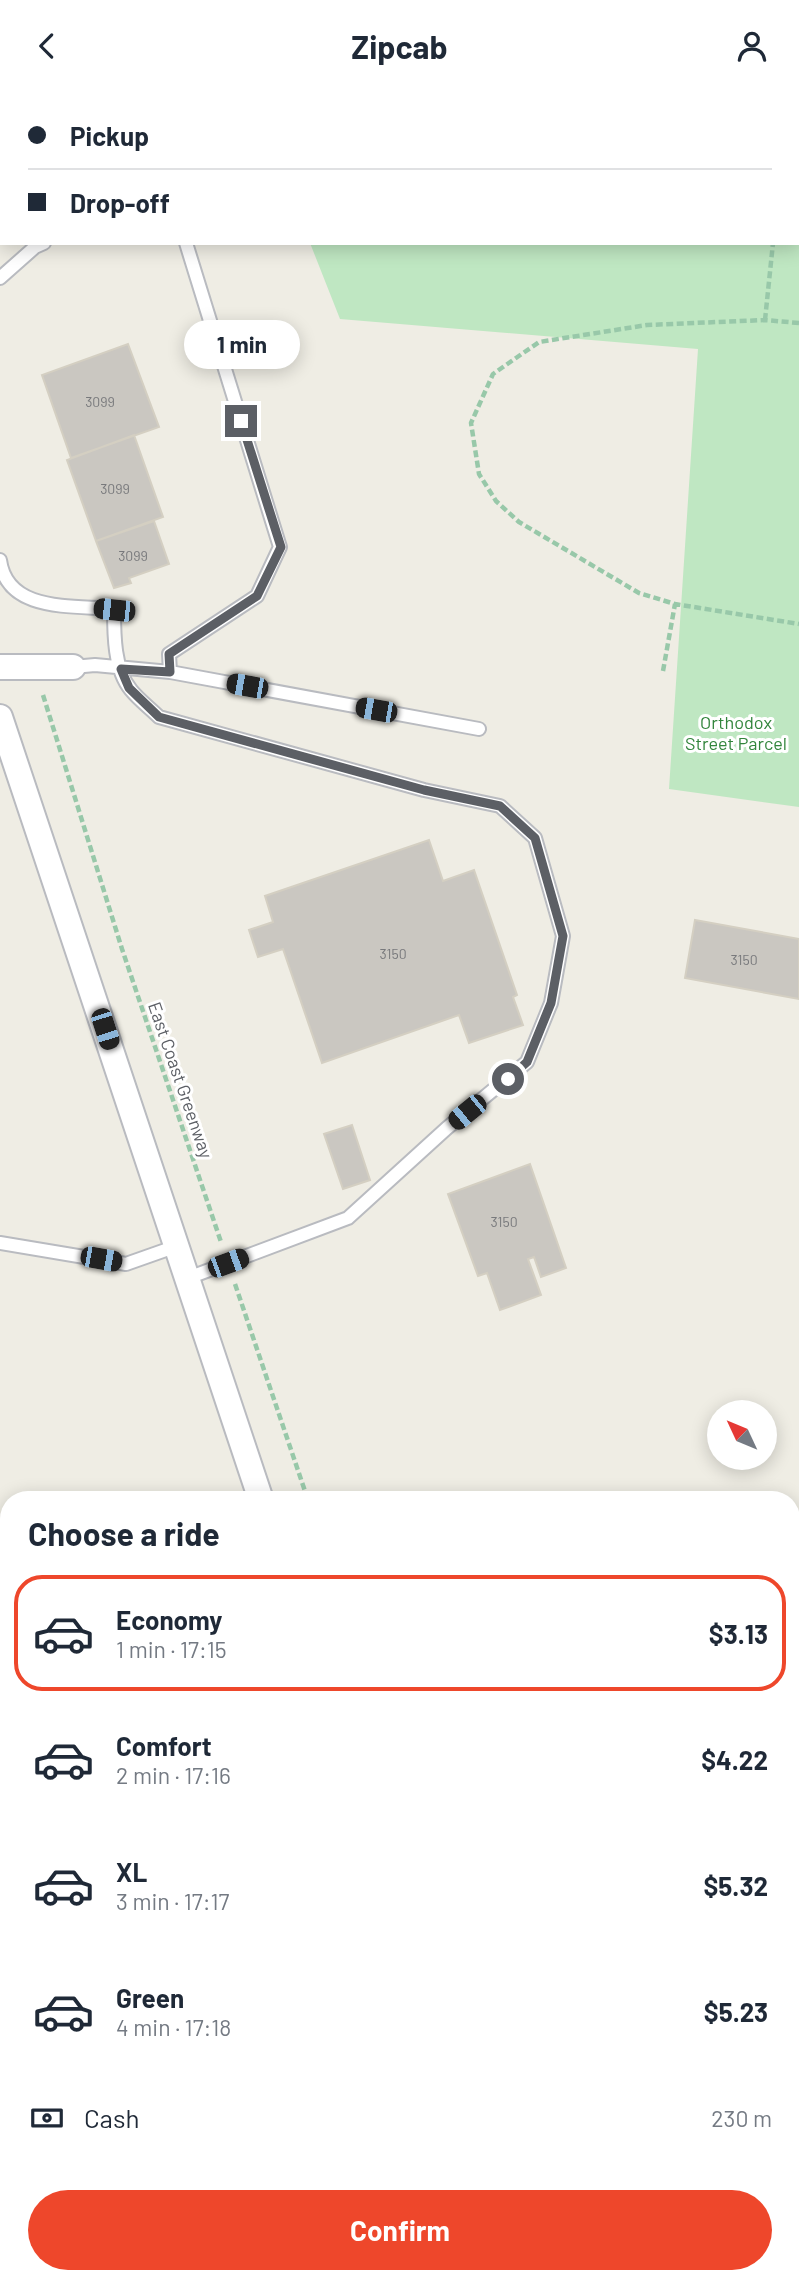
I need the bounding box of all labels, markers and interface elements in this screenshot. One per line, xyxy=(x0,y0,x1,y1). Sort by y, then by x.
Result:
icon: back xyxy=(28,27,66,65)
text: Zipcab xyxy=(351,27,448,65)
icon: person xyxy=(733,27,771,65)
text: Pickup xyxy=(70,120,149,151)
text: Drop-off xyxy=(70,187,170,218)
callout: 1 min xyxy=(183,320,299,369)
text: 1 min xyxy=(217,330,267,358)
house number: 3099 xyxy=(85,393,115,410)
route end xyxy=(225,405,257,437)
house number: 3099 xyxy=(100,480,130,497)
house number: 3099 xyxy=(118,547,148,564)
car xyxy=(93,597,136,623)
car xyxy=(225,672,270,700)
car xyxy=(354,696,399,724)
park label: Orthodox Street Parcel xyxy=(685,711,787,754)
house number: 3150 xyxy=(379,945,407,962)
house number: 3150 xyxy=(730,951,758,968)
street label: East Coast Greenway xyxy=(144,999,218,1161)
car xyxy=(89,1006,122,1052)
route start xyxy=(492,1063,524,1095)
car xyxy=(445,1091,490,1133)
house number: 3150 xyxy=(490,1213,518,1230)
car xyxy=(79,1245,124,1273)
car xyxy=(205,1246,252,1280)
north arrow xyxy=(707,1400,777,1470)
map controls xyxy=(707,1400,777,1470)
text: Choose a ride xyxy=(28,1514,220,1552)
icon: car xyxy=(32,1602,95,1665)
text: Economy xyxy=(116,1604,222,1635)
text: $3.13 xyxy=(709,1618,768,1649)
text: 1 min · 17:15 xyxy=(116,1635,227,1663)
icon: car xyxy=(32,1728,95,1791)
text: Comfort xyxy=(116,1730,212,1761)
text: $4.22 xyxy=(701,1744,768,1775)
text: 2 min · 17:16 xyxy=(116,1761,231,1789)
icon: car xyxy=(32,1854,95,1917)
text: XL xyxy=(116,1856,147,1887)
text: $5.32 xyxy=(703,1870,768,1901)
text: 3 min · 17:17 xyxy=(116,1887,229,1915)
icon: car xyxy=(32,1980,95,2043)
text: Green xyxy=(116,1982,184,2013)
text: $5.23 xyxy=(704,1996,768,2027)
text: 4 min · 17:18 xyxy=(116,2013,231,2041)
icon: cash xyxy=(28,2099,66,2137)
text: Cash xyxy=(84,2102,139,2133)
text: 230 m xyxy=(711,2104,772,2132)
button: Confirm xyxy=(28,2190,772,2270)

